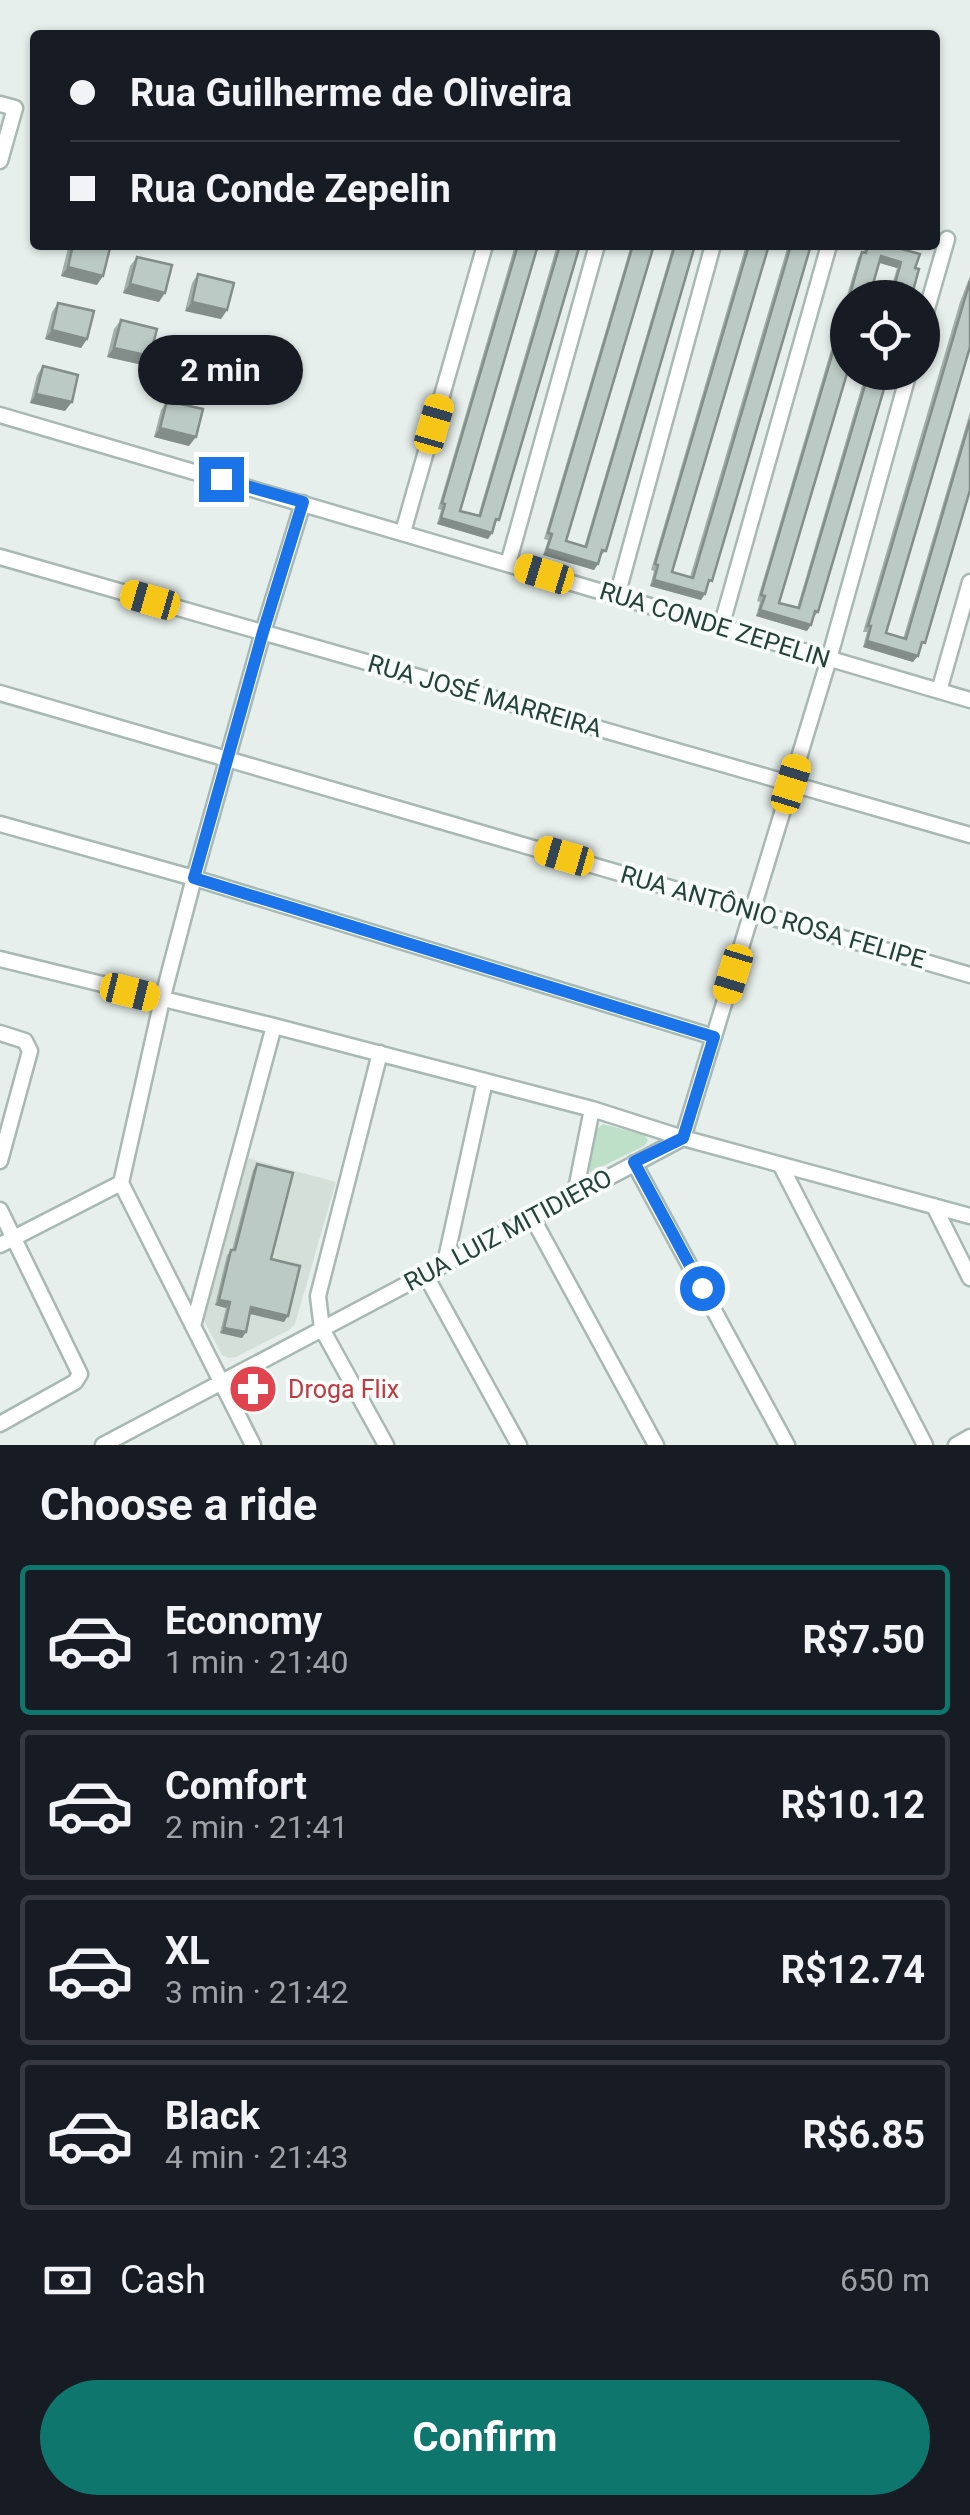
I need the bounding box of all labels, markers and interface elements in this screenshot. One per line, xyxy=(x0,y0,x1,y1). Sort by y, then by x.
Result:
text: Rua Guilherme de Oliveira xyxy=(130,71,572,115)
text: Rua Conde Zepelin xyxy=(130,167,451,211)
map controls xyxy=(830,280,940,390)
button: locate xyxy=(830,280,940,390)
callout: 2 min xyxy=(138,334,304,404)
text: 2 min xyxy=(180,351,261,389)
car xyxy=(411,391,457,457)
route end xyxy=(199,457,244,502)
car xyxy=(511,551,577,597)
street label: RUA CONDE ZEPELIN xyxy=(596,576,834,674)
car xyxy=(117,577,183,623)
street label: RUA JOSÉ MARREIRA xyxy=(365,648,606,743)
car xyxy=(768,751,814,817)
car xyxy=(531,833,597,879)
street label: RUA ANTÔNIO ROSA FELIPE xyxy=(617,859,929,974)
car xyxy=(710,941,756,1007)
car xyxy=(97,970,163,1014)
street label: RUA LUIZ MITIDIERO xyxy=(399,1163,617,1297)
route start xyxy=(680,1266,725,1311)
pharmacy icon: Droga Flix xyxy=(227,1363,279,1415)
place label: Droga Flix xyxy=(288,1375,399,1404)
text: Choose a ride xyxy=(40,1478,317,1531)
icon: car xyxy=(45,1595,135,1685)
text: Economy xyxy=(165,1599,322,1643)
text: R$7.50 xyxy=(802,1618,925,1662)
text: 1 min · 21:40 xyxy=(165,1643,348,1681)
icon: car xyxy=(45,1760,135,1850)
text: Comfort xyxy=(165,1764,307,1808)
text: R$10.12 xyxy=(781,1783,925,1827)
text: 2 min · 21:41 xyxy=(165,1808,348,1846)
icon: car xyxy=(45,1925,135,2015)
text: XL xyxy=(165,1929,210,1973)
text: R$12.74 xyxy=(781,1948,925,1992)
text: 3 min · 21:42 xyxy=(165,1973,348,2011)
icon: car xyxy=(45,2090,135,2180)
text: Black xyxy=(165,2094,260,2138)
text: R$6.85 xyxy=(802,2113,925,2157)
text: 4 min · 21:43 xyxy=(165,2138,348,2176)
icon: cash xyxy=(40,2253,95,2308)
text: Cash xyxy=(120,2258,206,2302)
text: 650 m xyxy=(840,2261,930,2299)
button: Confirm xyxy=(40,2380,930,2495)

